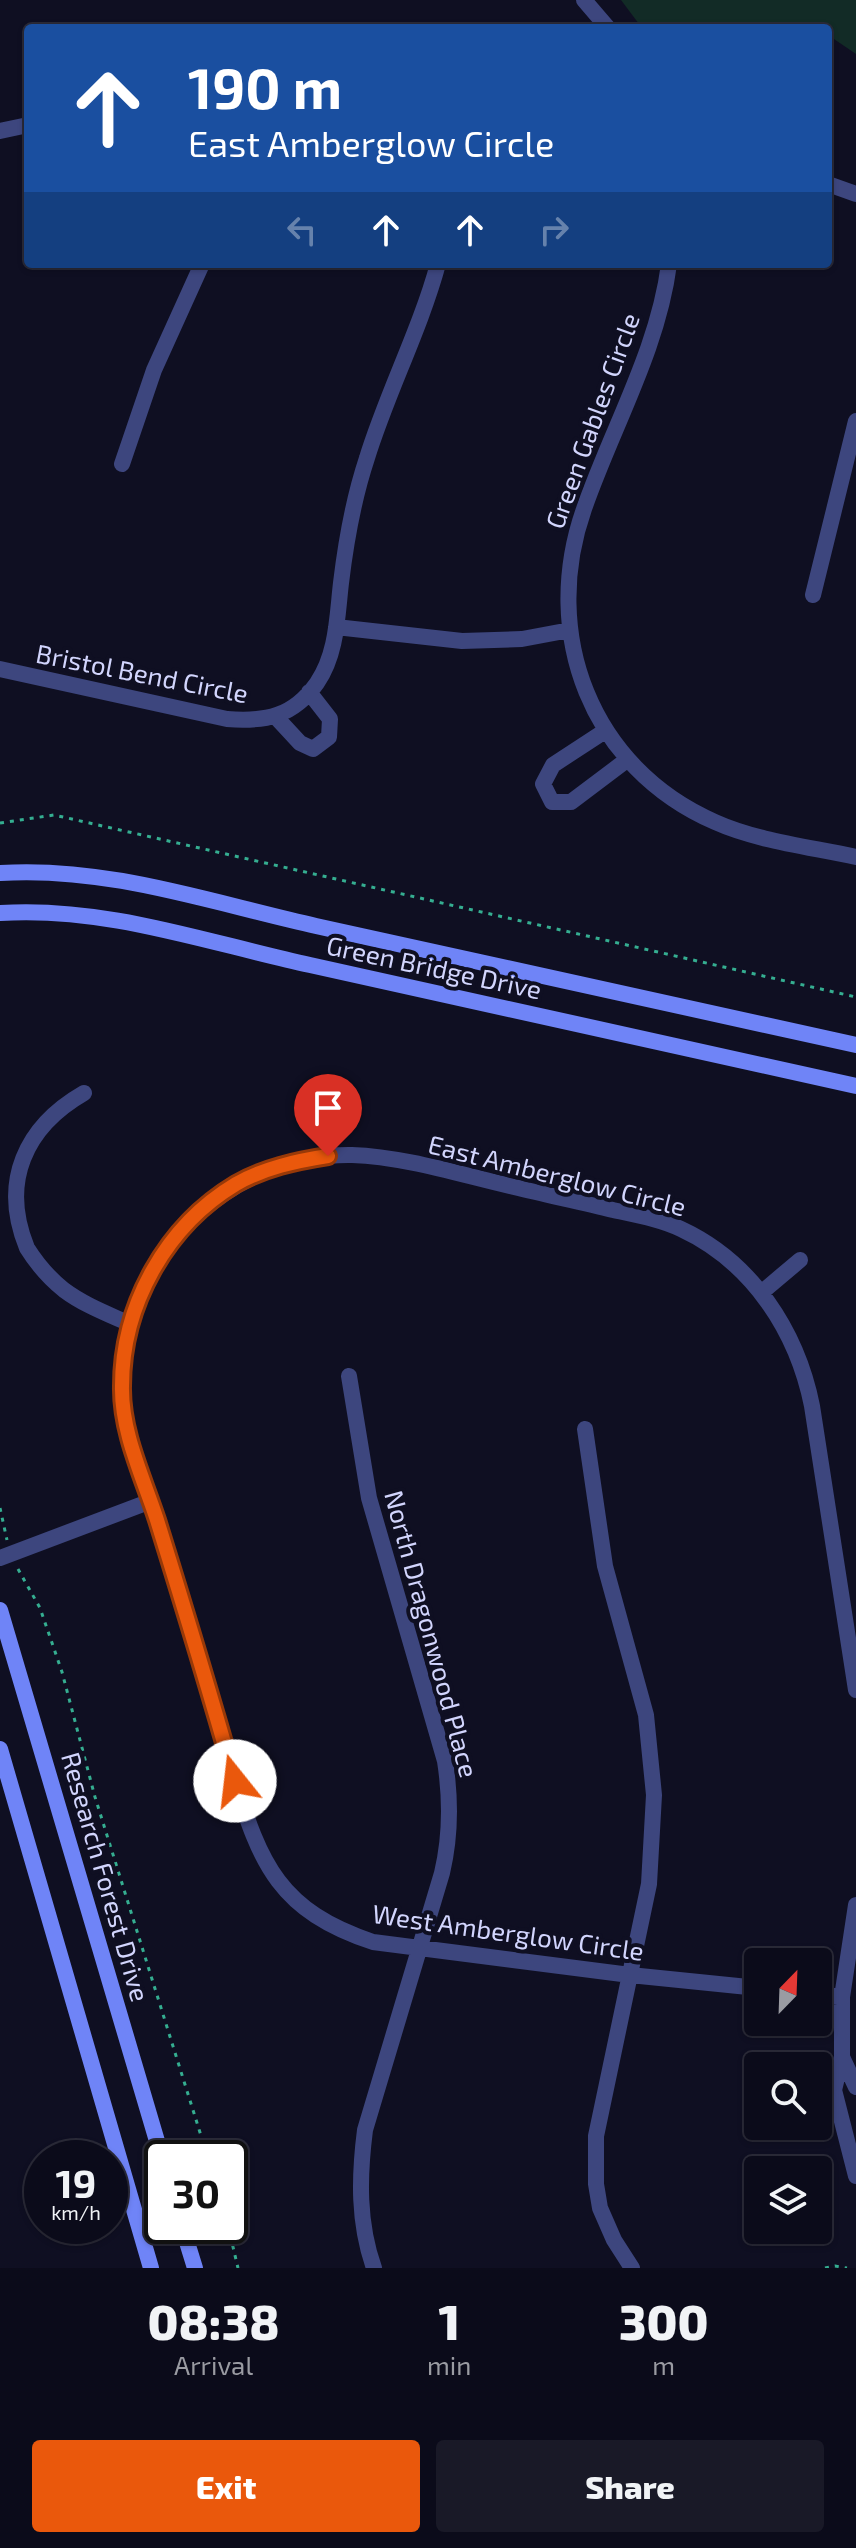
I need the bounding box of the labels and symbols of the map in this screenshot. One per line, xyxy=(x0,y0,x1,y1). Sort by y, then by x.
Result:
street label: Green Gables Circle xyxy=(538,308,645,533)
street label: Bristol Bend Circle xyxy=(34,637,251,708)
street label: Green Bridge Drive xyxy=(324,929,545,1004)
pin xyxy=(294,1074,362,1156)
street label: East Amberglow Circle xyxy=(425,1128,689,1222)
street label: North Dragonwood Place xyxy=(379,1487,486,1781)
position arrow xyxy=(193,1739,277,1823)
street label: Research Forest Drive xyxy=(56,1748,157,2005)
street label: West Amberglow Circle xyxy=(370,1897,646,1966)
north arrow xyxy=(744,1948,832,2036)
speed limit sign: 30 xyxy=(144,2140,248,2244)

